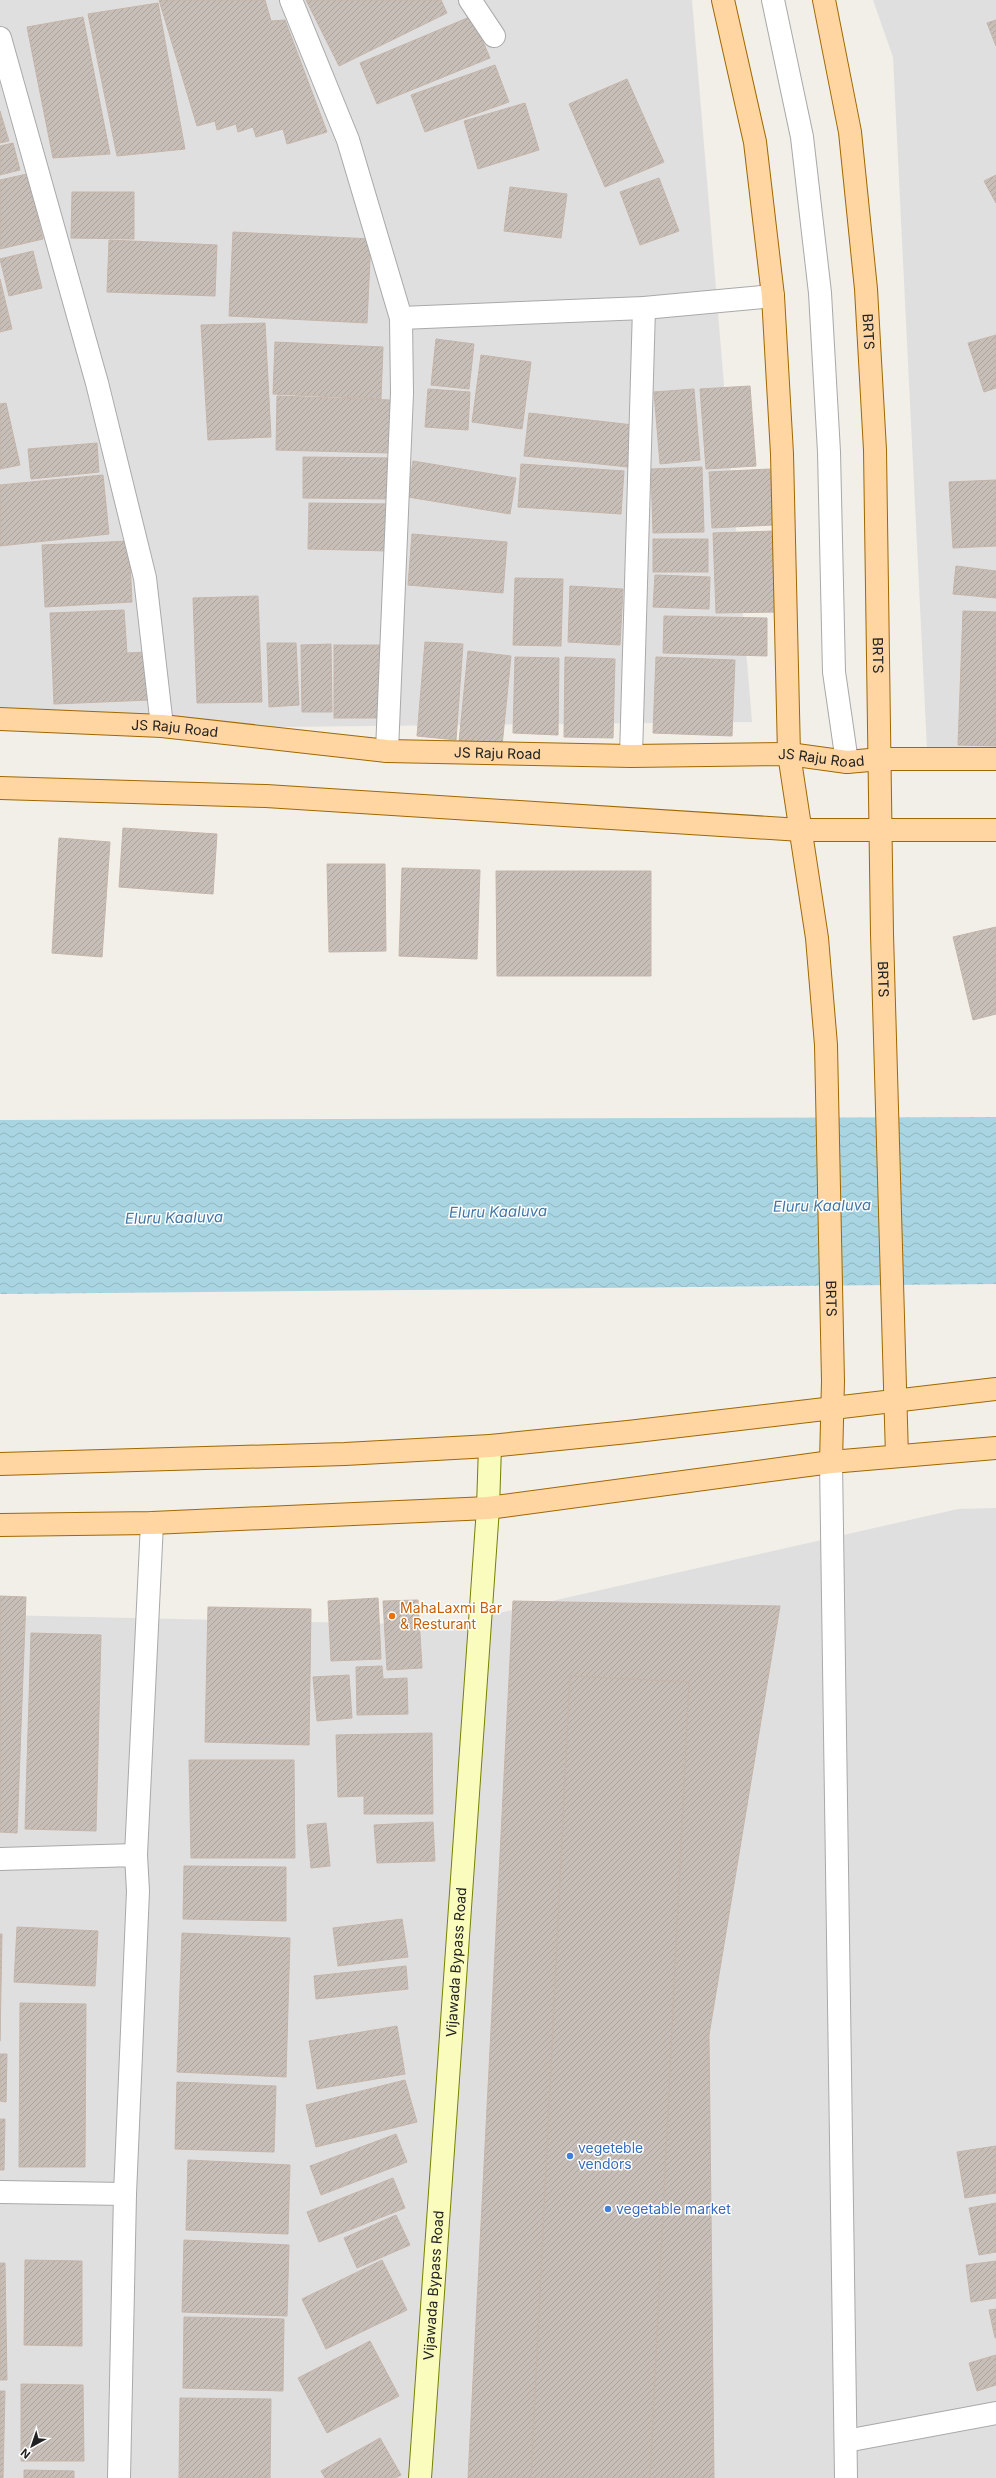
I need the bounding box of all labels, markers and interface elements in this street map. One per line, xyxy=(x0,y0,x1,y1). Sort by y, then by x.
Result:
street label: BRTS xyxy=(859,313,878,350)
street label: BRTS xyxy=(870,637,887,674)
street label: JS Raju Road xyxy=(131,716,219,740)
street label: JS Raju Road xyxy=(454,743,541,762)
street label: JS Raju Road xyxy=(778,745,865,770)
street label: BRTS xyxy=(875,961,893,998)
water label: Eluru Kaaluva xyxy=(773,1195,871,1216)
water label: Eluru Kaaluva xyxy=(449,1201,547,1222)
water label: Eluru Kaaluva xyxy=(125,1207,223,1228)
street label: BRTS xyxy=(823,1280,841,1317)
place label: MahaLaxmi Bar & Resturant xyxy=(400,1599,502,1632)
marker: MahaLaxmi Bar & Resturant xyxy=(387,1611,397,1621)
street label: Vijawada Bypass Road xyxy=(442,1887,469,2038)
place label: vegeteble vendors xyxy=(578,2139,643,2172)
marker: vegeteble vendors xyxy=(565,2151,575,2161)
place label: vegetable market xyxy=(616,2200,731,2217)
marker: vegetable market xyxy=(603,2204,613,2214)
street label: Vijawada Bypass Road xyxy=(419,2210,447,2361)
north arrow xyxy=(12,2426,52,2466)
text: N xyxy=(18,2446,33,2462)

